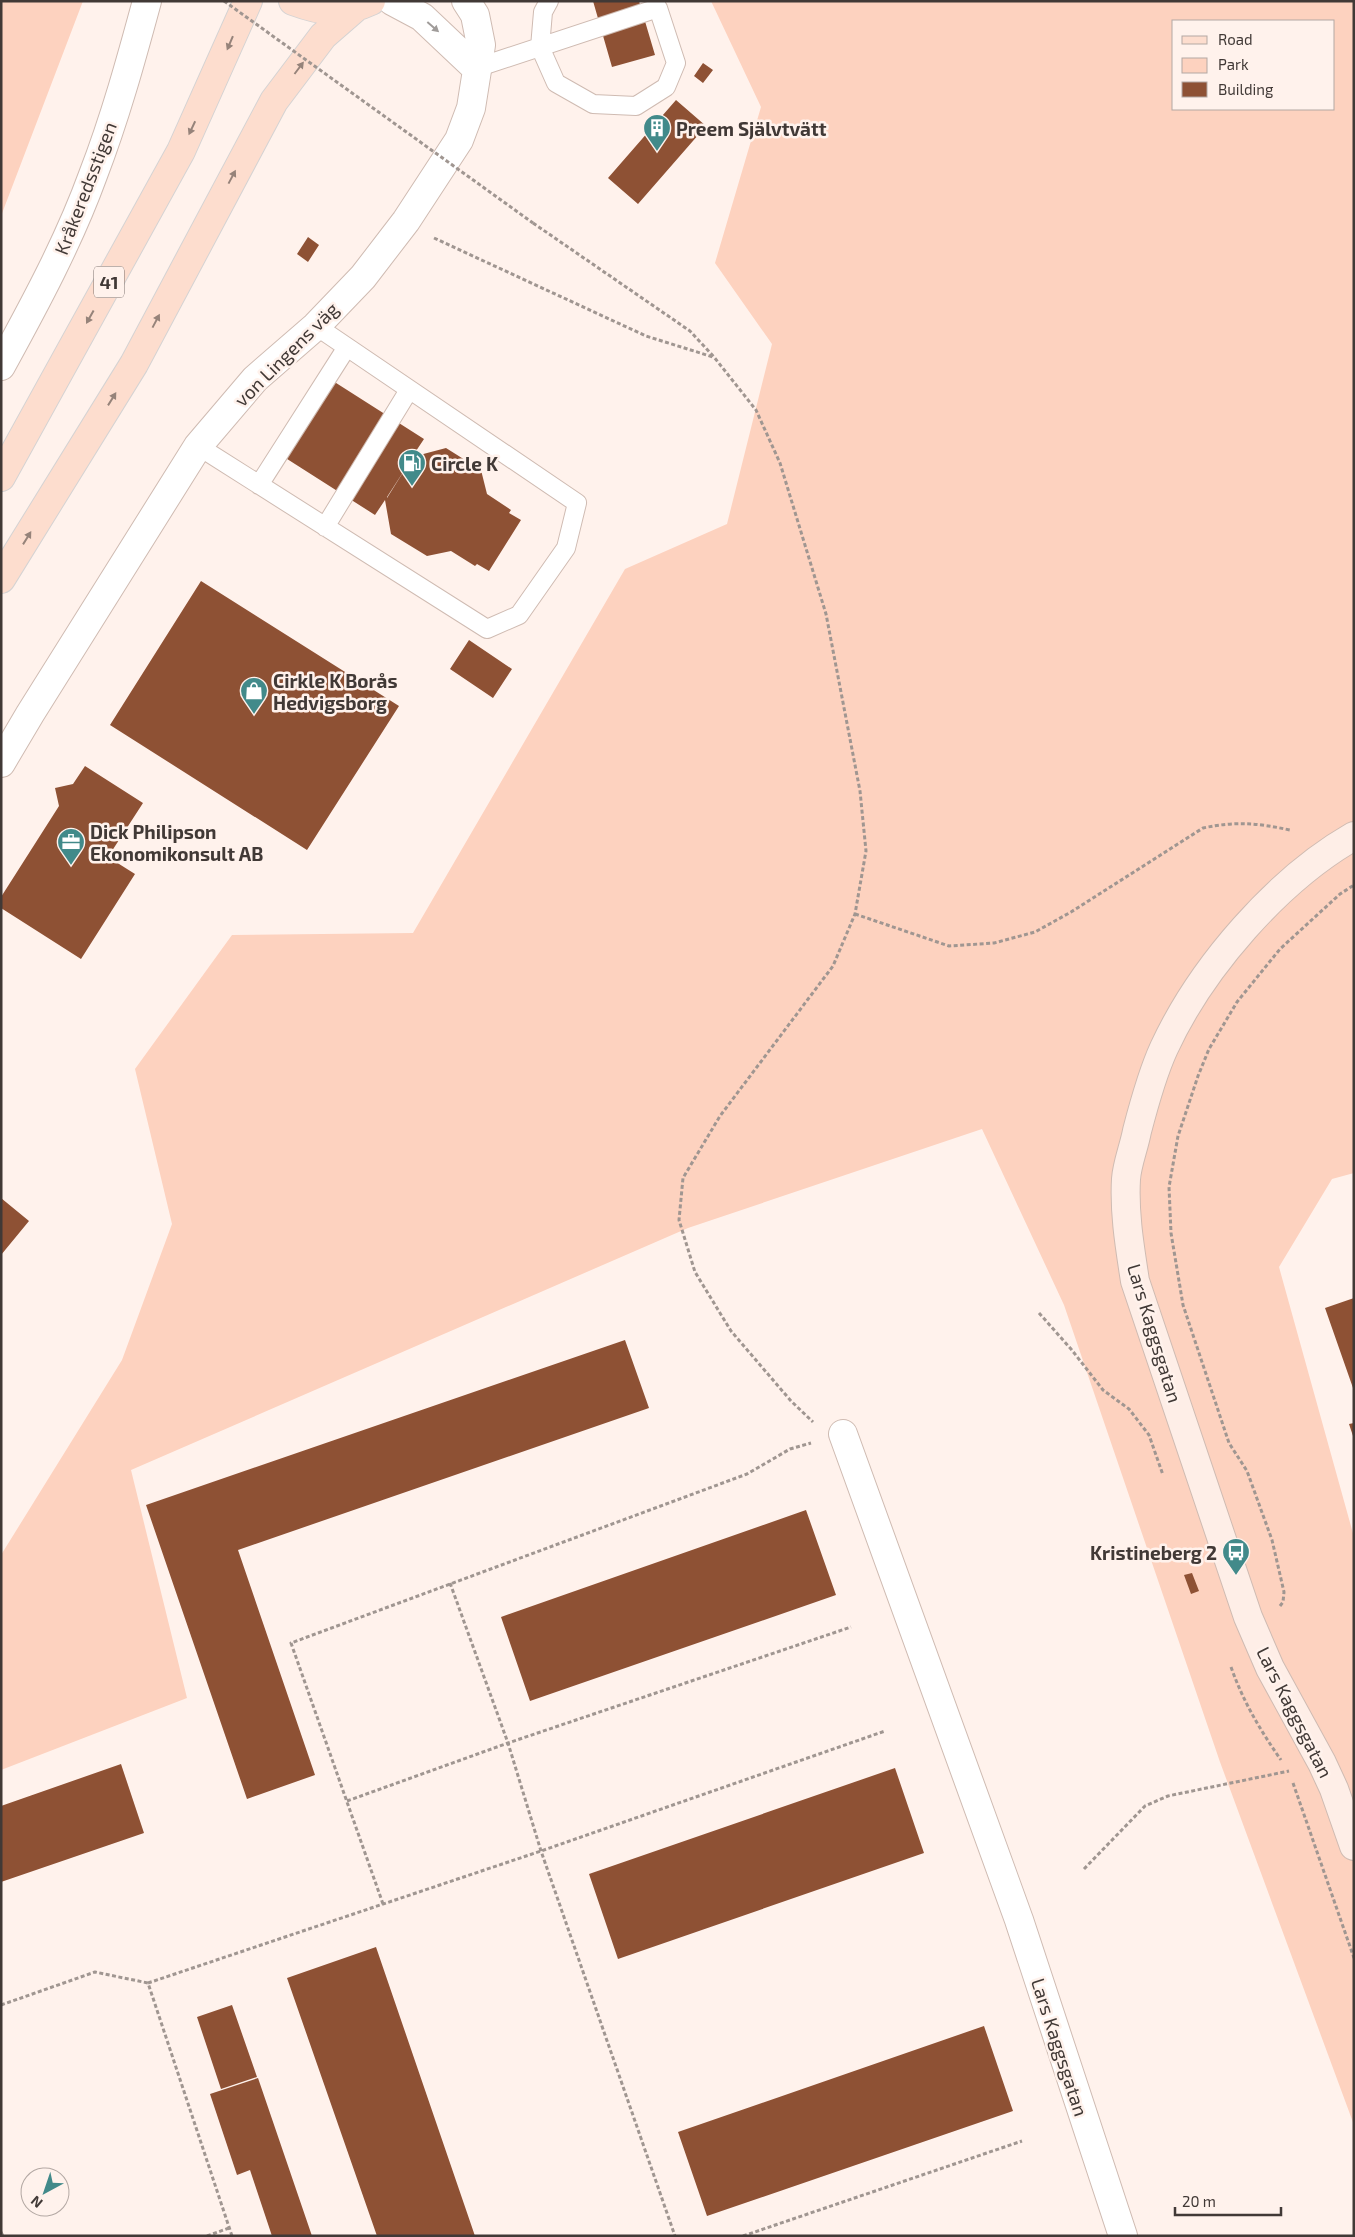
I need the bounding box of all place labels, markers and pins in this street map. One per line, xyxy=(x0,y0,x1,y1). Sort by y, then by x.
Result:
building icon: Preem Självtvätt xyxy=(642,113,672,152)
place label: Preem Självtvätt xyxy=(676,117,827,140)
fuel station icon: Circle K xyxy=(397,448,427,487)
place label: Circle K xyxy=(431,452,498,475)
place label: Cirkle K Borås Hedvigsborg xyxy=(273,669,398,714)
shop icon: Cirkle K Borås Hedvigsborg xyxy=(239,676,269,715)
place label: Dick Philipson Ekonomikonsult AB xyxy=(90,820,263,865)
office icon: Dick Philipson Ekonomikonsult AB xyxy=(56,827,86,866)
bus stop icon: Kristineberg 2 xyxy=(1221,1537,1251,1576)
place label: Kristineberg 2 xyxy=(1090,1541,1217,1564)

